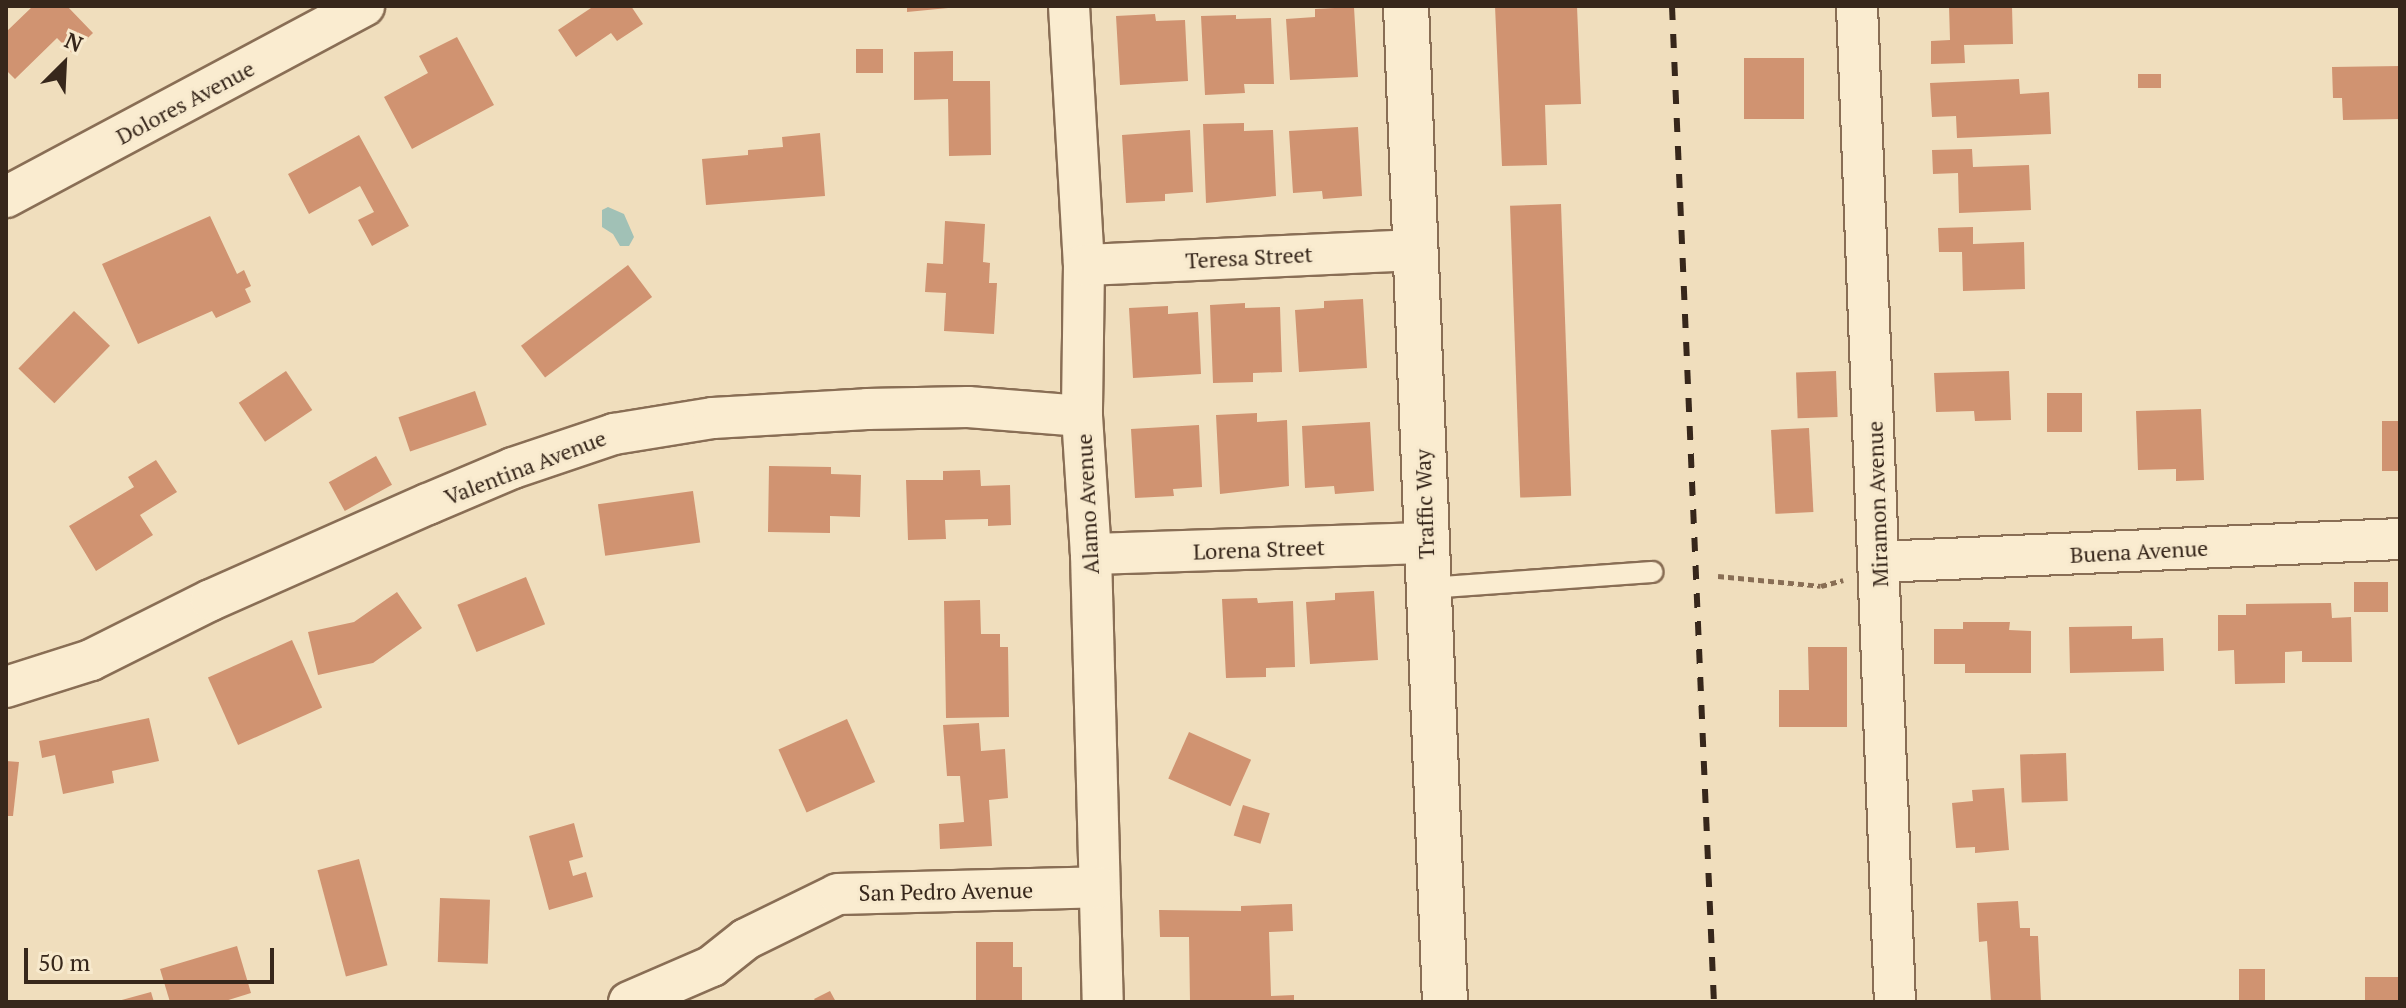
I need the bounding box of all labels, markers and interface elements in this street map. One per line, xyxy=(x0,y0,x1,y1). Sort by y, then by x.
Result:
north arrow xyxy=(24,24,104,104)
text: N xyxy=(60,25,87,58)
street label: Dolores Avenue xyxy=(111,54,259,150)
street label: Teresa Street xyxy=(1185,240,1313,274)
street label: Miramon Avenue xyxy=(1861,420,1893,588)
street label: Valentina Avenue xyxy=(440,424,610,510)
street label: Alamo Avenue xyxy=(1070,433,1104,575)
street label: Traffic Way xyxy=(1409,448,1439,560)
street label: Lorena Street xyxy=(1193,534,1325,564)
street label: Buena Avenue xyxy=(2069,534,2209,568)
street label: San Pedro Avenue xyxy=(858,876,1034,906)
scale bar xyxy=(28,932,278,982)
text: 50 m xyxy=(38,946,90,978)

